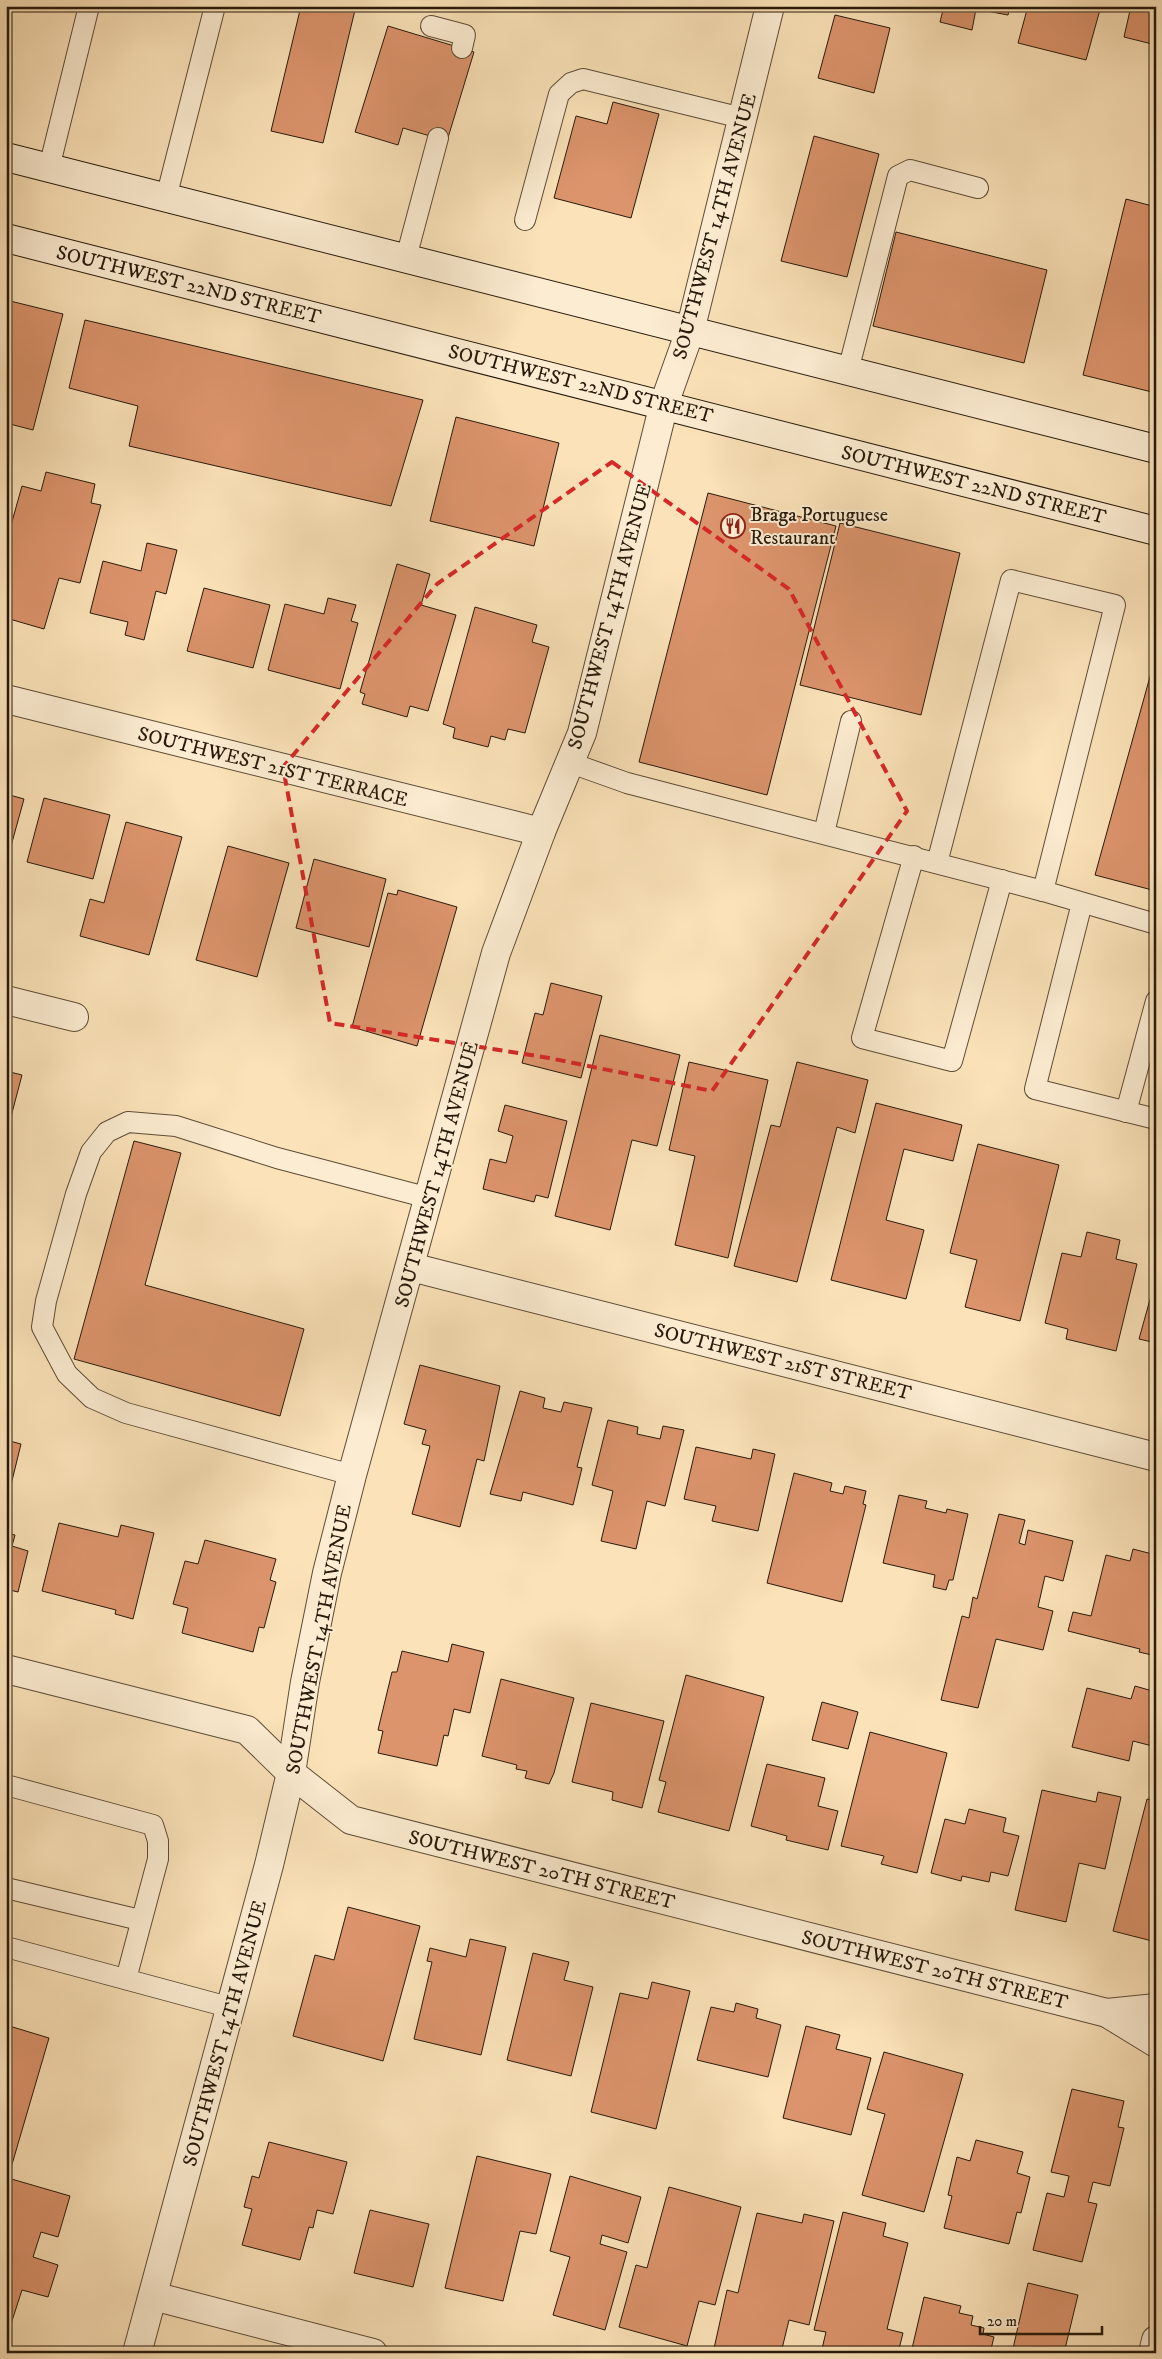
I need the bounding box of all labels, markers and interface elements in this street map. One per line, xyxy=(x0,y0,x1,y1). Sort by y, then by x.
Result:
street label: SOUTHWEST 14TH AVENUE xyxy=(668,91,763,362)
street label: SOUTHWEST 22ND STREET xyxy=(54,240,324,330)
street label: SOUTHWEST 22ND STREET xyxy=(446,339,716,429)
street label: SOUTHWEST 22ND STREET xyxy=(839,440,1109,530)
street label: SOUTHWEST 14TH AVENUE xyxy=(563,481,658,752)
place label: Braga Portuguese Restaurant xyxy=(750,503,888,551)
restaurant icon: Braga Portuguese Restaurant xyxy=(720,513,746,539)
street label: SOUTHWEST 21ST TERRACE xyxy=(135,722,410,813)
street label: SOUTHWEST 14TH AVENUE xyxy=(390,1039,485,1310)
street label: SOUTHWEST 21ST STREET xyxy=(652,1318,914,1407)
street label: SOUTHWEST 14TH AVENUE xyxy=(281,1502,358,1776)
street label: SOUTHWEST 20TH STREET xyxy=(406,1825,677,1916)
street label: SOUTHWEST 14TH AVENUE xyxy=(178,1898,273,2169)
street label: SOUTHWEST 20TH STREET xyxy=(799,1925,1070,2016)
scale bar xyxy=(980,2304,1102,2336)
text: 20 m xyxy=(987,2312,1017,2331)

